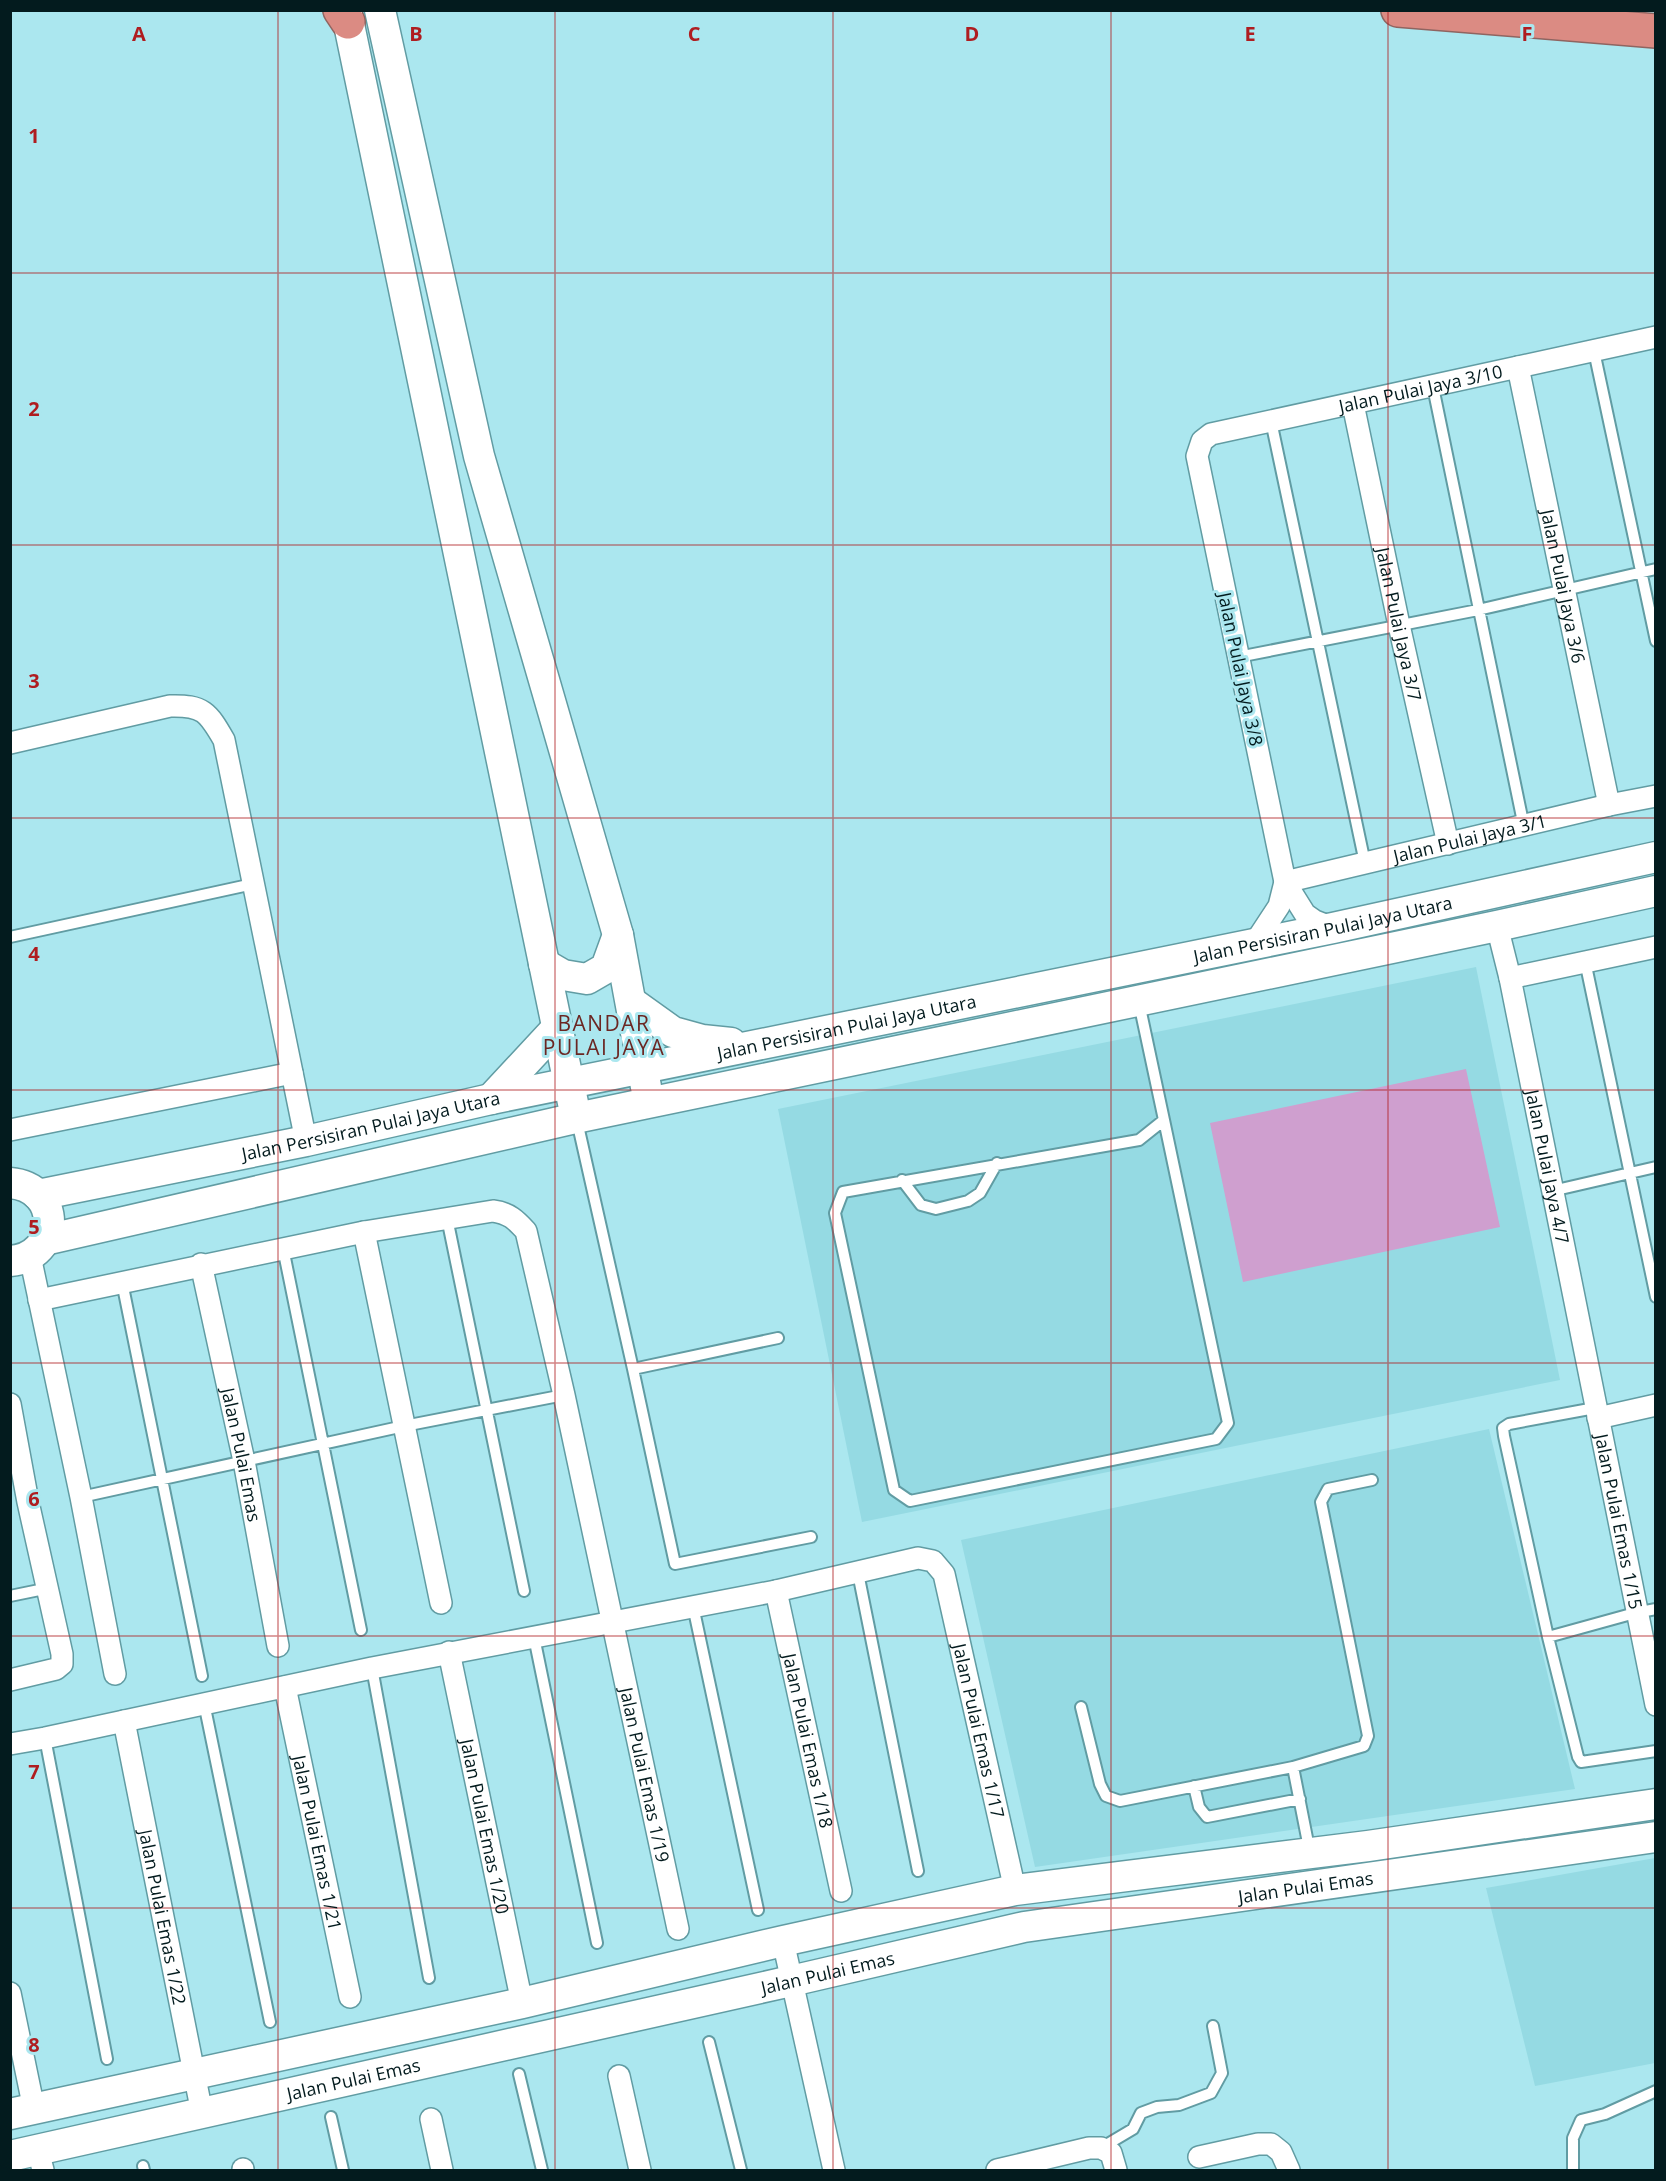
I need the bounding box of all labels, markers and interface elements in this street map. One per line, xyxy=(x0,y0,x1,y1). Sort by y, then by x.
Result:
text: A xyxy=(132,20,146,47)
text: B xyxy=(409,20,423,47)
text: C xyxy=(688,20,701,47)
text: D xyxy=(965,20,979,47)
text: E xyxy=(1244,20,1256,47)
text: F xyxy=(1522,20,1532,47)
text: 1 xyxy=(28,122,40,149)
street label: Jalan Pulai Jaya 3/10 xyxy=(1335,359,1505,418)
text: 2 xyxy=(28,395,40,422)
street label: Jalan Pulai Jaya 3/6 xyxy=(1535,505,1591,665)
street label: Jalan Pulai Jaya 3/7 xyxy=(1371,543,1428,703)
street label: Jalan Pulai Jaya 3/8 xyxy=(1213,588,1269,748)
text: 3 xyxy=(28,667,40,694)
street label: Jalan Pulai Jaya 3/1 xyxy=(1389,808,1549,868)
street label: Jalan Persisiran Pulai Jaya Utara xyxy=(1189,890,1454,968)
text: 4 xyxy=(28,940,40,967)
street label: Jalan Persisiran Pulai Jaya Utara xyxy=(713,989,978,1065)
district label: BANDAR PULAI JAYA xyxy=(543,1009,665,1061)
street label: Jalan Persisiran Pulai Jaya Utara xyxy=(238,1085,502,1166)
street label: Jalan Pulai Jaya 4/7 xyxy=(1520,1086,1575,1246)
text: 5 xyxy=(28,1213,40,1240)
street label: Jalan Pulai Emas xyxy=(216,1384,267,1524)
street label: Jalan Pulai Emas 1/15 xyxy=(1589,1430,1648,1611)
text: 6 xyxy=(28,1485,40,1512)
street label: Jalan Pulai Emas 1/17 xyxy=(948,1639,1010,1820)
street label: Jalan Pulai Emas 1/18 xyxy=(777,1649,839,1830)
street label: Jalan Pulai Emas 1/19 xyxy=(614,1683,675,1864)
street label: Jalan Pulai Emas 1/20 xyxy=(455,1735,515,1916)
street label: Jalan Pulai Emas 1/21 xyxy=(287,1751,348,1932)
text: 7 xyxy=(28,1758,40,1785)
street label: Jalan Pulai Emas 1/22 xyxy=(133,1825,192,2007)
street label: Jalan Pulai Emas xyxy=(1235,1865,1375,1909)
street label: Jalan Pulai Emas xyxy=(757,1945,897,2000)
text: 8 xyxy=(28,2031,40,2058)
street label: Jalan Pulai Emas xyxy=(282,2052,423,2106)

